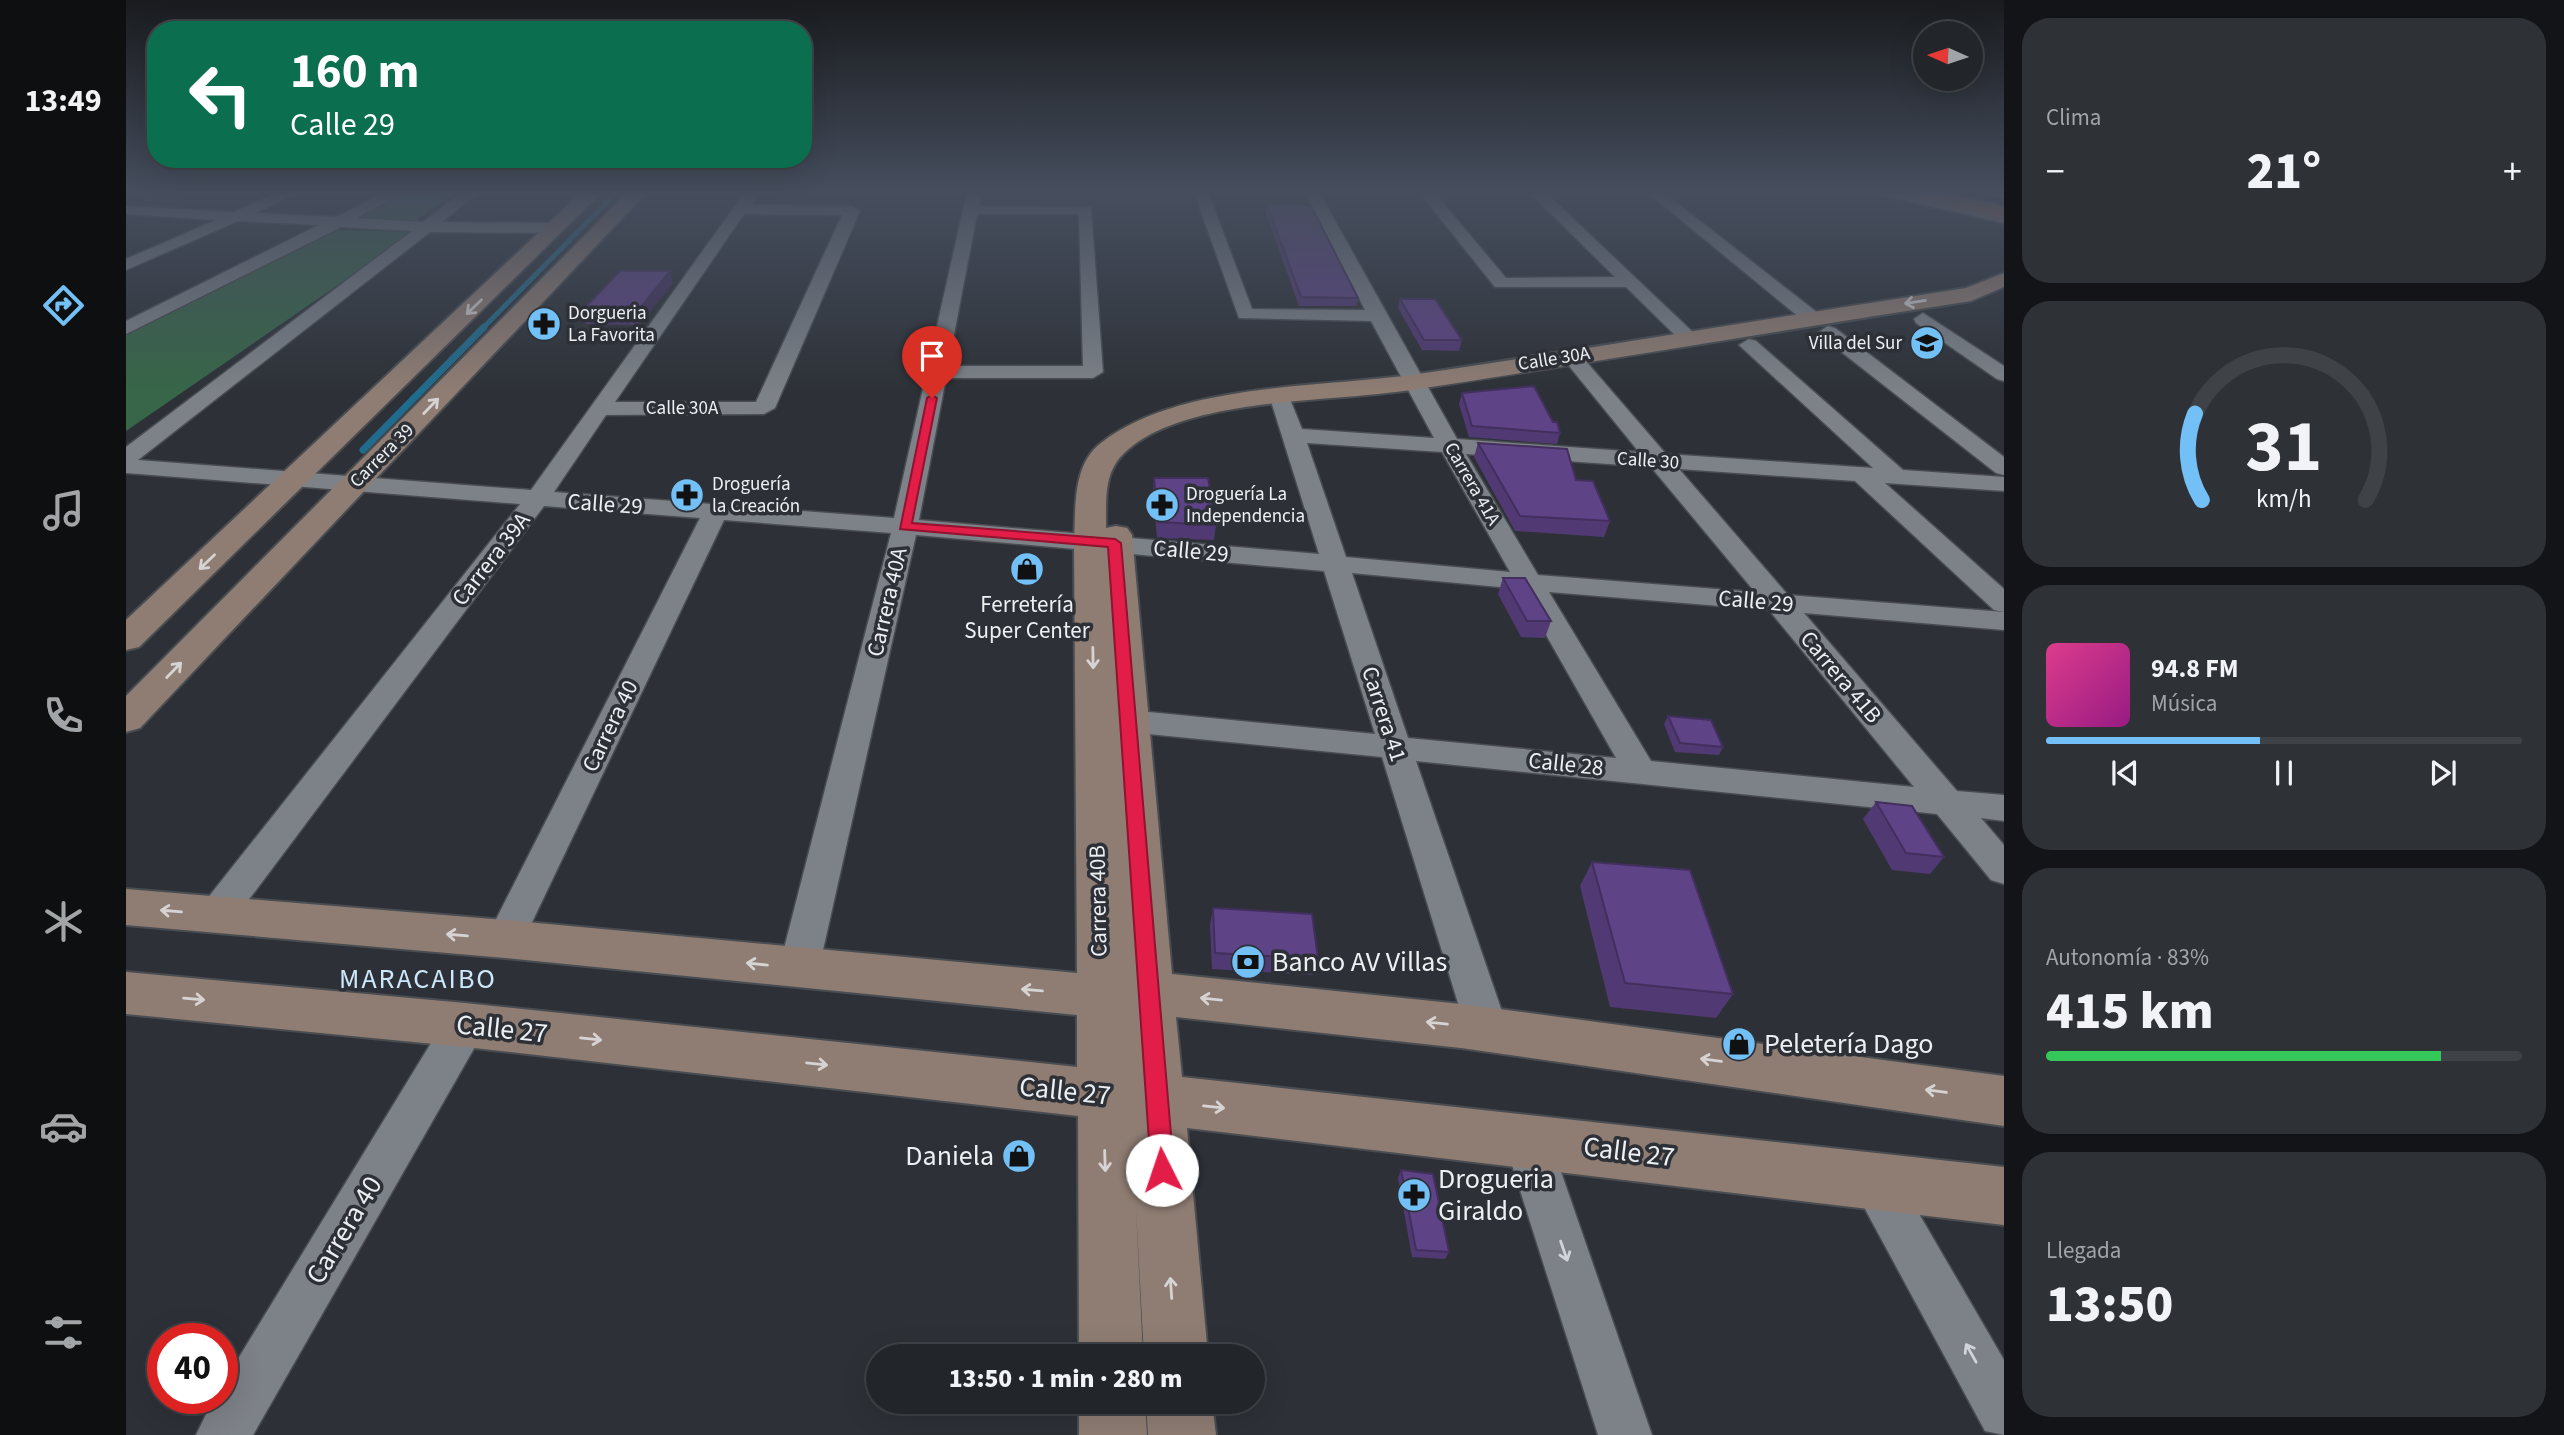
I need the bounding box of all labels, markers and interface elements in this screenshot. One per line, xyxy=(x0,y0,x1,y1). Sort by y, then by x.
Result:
north arrow xyxy=(1913,21,1983,91)
map controls xyxy=(1913,21,1983,91)
text: 160 m xyxy=(290,37,419,107)
icon: left xyxy=(175,49,266,140)
text: 13:49 xyxy=(24,78,102,124)
text: Clima xyxy=(2046,101,2101,134)
text: Calle 29 xyxy=(290,102,395,148)
text: 21° xyxy=(2247,135,2321,209)
text: − xyxy=(2046,145,2065,199)
text: + xyxy=(2503,145,2522,199)
icon: directions xyxy=(39,281,88,330)
one-way arrow xyxy=(1904,296,1927,309)
one-way arrow xyxy=(465,299,482,316)
place label: Dorgueria La Favorita xyxy=(568,300,655,349)
pharmacy icon: Dorgueria La Favorita xyxy=(525,305,563,343)
school or university icon: Villa del Sur xyxy=(1908,324,1946,362)
pin xyxy=(902,326,962,398)
place label: Villa del Sur xyxy=(1809,330,1902,357)
icon: arrive xyxy=(913,337,951,375)
street label: Calle 30A xyxy=(1516,340,1593,378)
street label: Calle 30A xyxy=(646,395,719,422)
text: 31 xyxy=(2246,396,2322,500)
one-way arrow xyxy=(423,398,440,415)
street label: Carrera 39 xyxy=(344,418,420,494)
street label: Carrera 41A xyxy=(1437,438,1507,531)
street label: Calle 30 xyxy=(1616,445,1680,477)
place label: Droguería la Creación xyxy=(712,471,800,520)
pharmacy icon: Droguería la Creación xyxy=(668,476,706,514)
place label: Droguería La Independencia xyxy=(1186,481,1305,530)
text: km/h xyxy=(2256,481,2312,517)
street label: Calle 29 xyxy=(566,485,644,523)
icon: music xyxy=(39,486,88,535)
pharmacy icon: Droguería La Independencia xyxy=(1143,486,1181,524)
street label: Carrera 39A xyxy=(444,505,538,613)
street label: Calle 29 xyxy=(1152,531,1230,571)
street label: Carrera 40A xyxy=(858,544,916,660)
shop icon: Ferretería Super Center xyxy=(1008,550,1046,588)
one-way arrow xyxy=(199,553,216,570)
street label: Calle 29 xyxy=(1717,581,1795,621)
place label: Ferretería Super Center xyxy=(964,588,1091,647)
street label: Carrera 41B xyxy=(1792,624,1890,730)
one-way arrow xyxy=(1086,646,1099,669)
text: 94.8 FM xyxy=(2151,650,2239,687)
one-way arrow xyxy=(165,662,182,679)
street label: Carrera 41 xyxy=(1353,662,1415,766)
street label: Carrera 40 xyxy=(574,675,646,777)
text: Música xyxy=(2151,687,2217,720)
icon: phone xyxy=(39,691,88,740)
street label: Calle 28 xyxy=(1527,744,1605,784)
icon: previous xyxy=(2106,754,2144,792)
icon: pause xyxy=(2265,754,2303,792)
icon: next xyxy=(2424,754,2462,792)
street label: Carrera 40B xyxy=(1081,845,1115,957)
icon: climate xyxy=(39,897,88,946)
one-way arrow xyxy=(160,904,183,917)
one-way arrow xyxy=(446,928,469,941)
text: Autonomía · 83% xyxy=(2046,941,2209,974)
place label: Banco AV Villas xyxy=(1272,942,1447,982)
bank icon: Banco AV Villas xyxy=(1229,943,1267,981)
one-way arrow xyxy=(746,957,768,970)
district label: MARACAIBO xyxy=(339,959,497,999)
text: 415 km xyxy=(2046,975,2214,1049)
one-way arrow xyxy=(1021,983,1044,996)
one-way arrow xyxy=(1200,992,1223,1005)
one-way arrow xyxy=(182,993,205,1006)
street label: Calle 27 xyxy=(454,1004,550,1054)
one-way arrow xyxy=(1426,1016,1449,1029)
place label: Peletería Dago xyxy=(1764,1024,1933,1064)
shop icon: Peletería Dago xyxy=(1720,1025,1758,1063)
one-way arrow xyxy=(579,1033,602,1046)
one-way arrow xyxy=(1700,1053,1723,1066)
one-way arrow xyxy=(805,1058,828,1071)
street label: Calle 27 xyxy=(1017,1066,1113,1116)
one-way arrow xyxy=(1926,1085,1948,1098)
one-way arrow xyxy=(1202,1101,1225,1114)
icon: car xyxy=(39,1102,88,1151)
street label: Calle 27 xyxy=(1581,1127,1677,1177)
position arrow xyxy=(1125,1133,1199,1207)
place label: Daniela xyxy=(905,1136,994,1176)
shop icon: Daniela xyxy=(1000,1137,1038,1175)
one-way arrow xyxy=(1098,1149,1111,1172)
place label: Drogueria Giraldo xyxy=(1438,1159,1554,1231)
street label: Carrera 40 xyxy=(296,1168,392,1292)
pharmacy icon: Drogueria Giraldo xyxy=(1395,1176,1433,1214)
text: Llegada xyxy=(2046,1234,2121,1267)
one-way arrow xyxy=(1559,1240,1571,1262)
text: 13:50 xyxy=(2046,1268,2173,1342)
one-way arrow xyxy=(1164,1277,1177,1300)
icon: filters xyxy=(39,1308,88,1357)
speed limit sign: 40 xyxy=(147,1323,238,1414)
one-way arrow xyxy=(1964,1343,1978,1363)
text: 13:50 · 1 min · 280 m xyxy=(949,1360,1182,1397)

